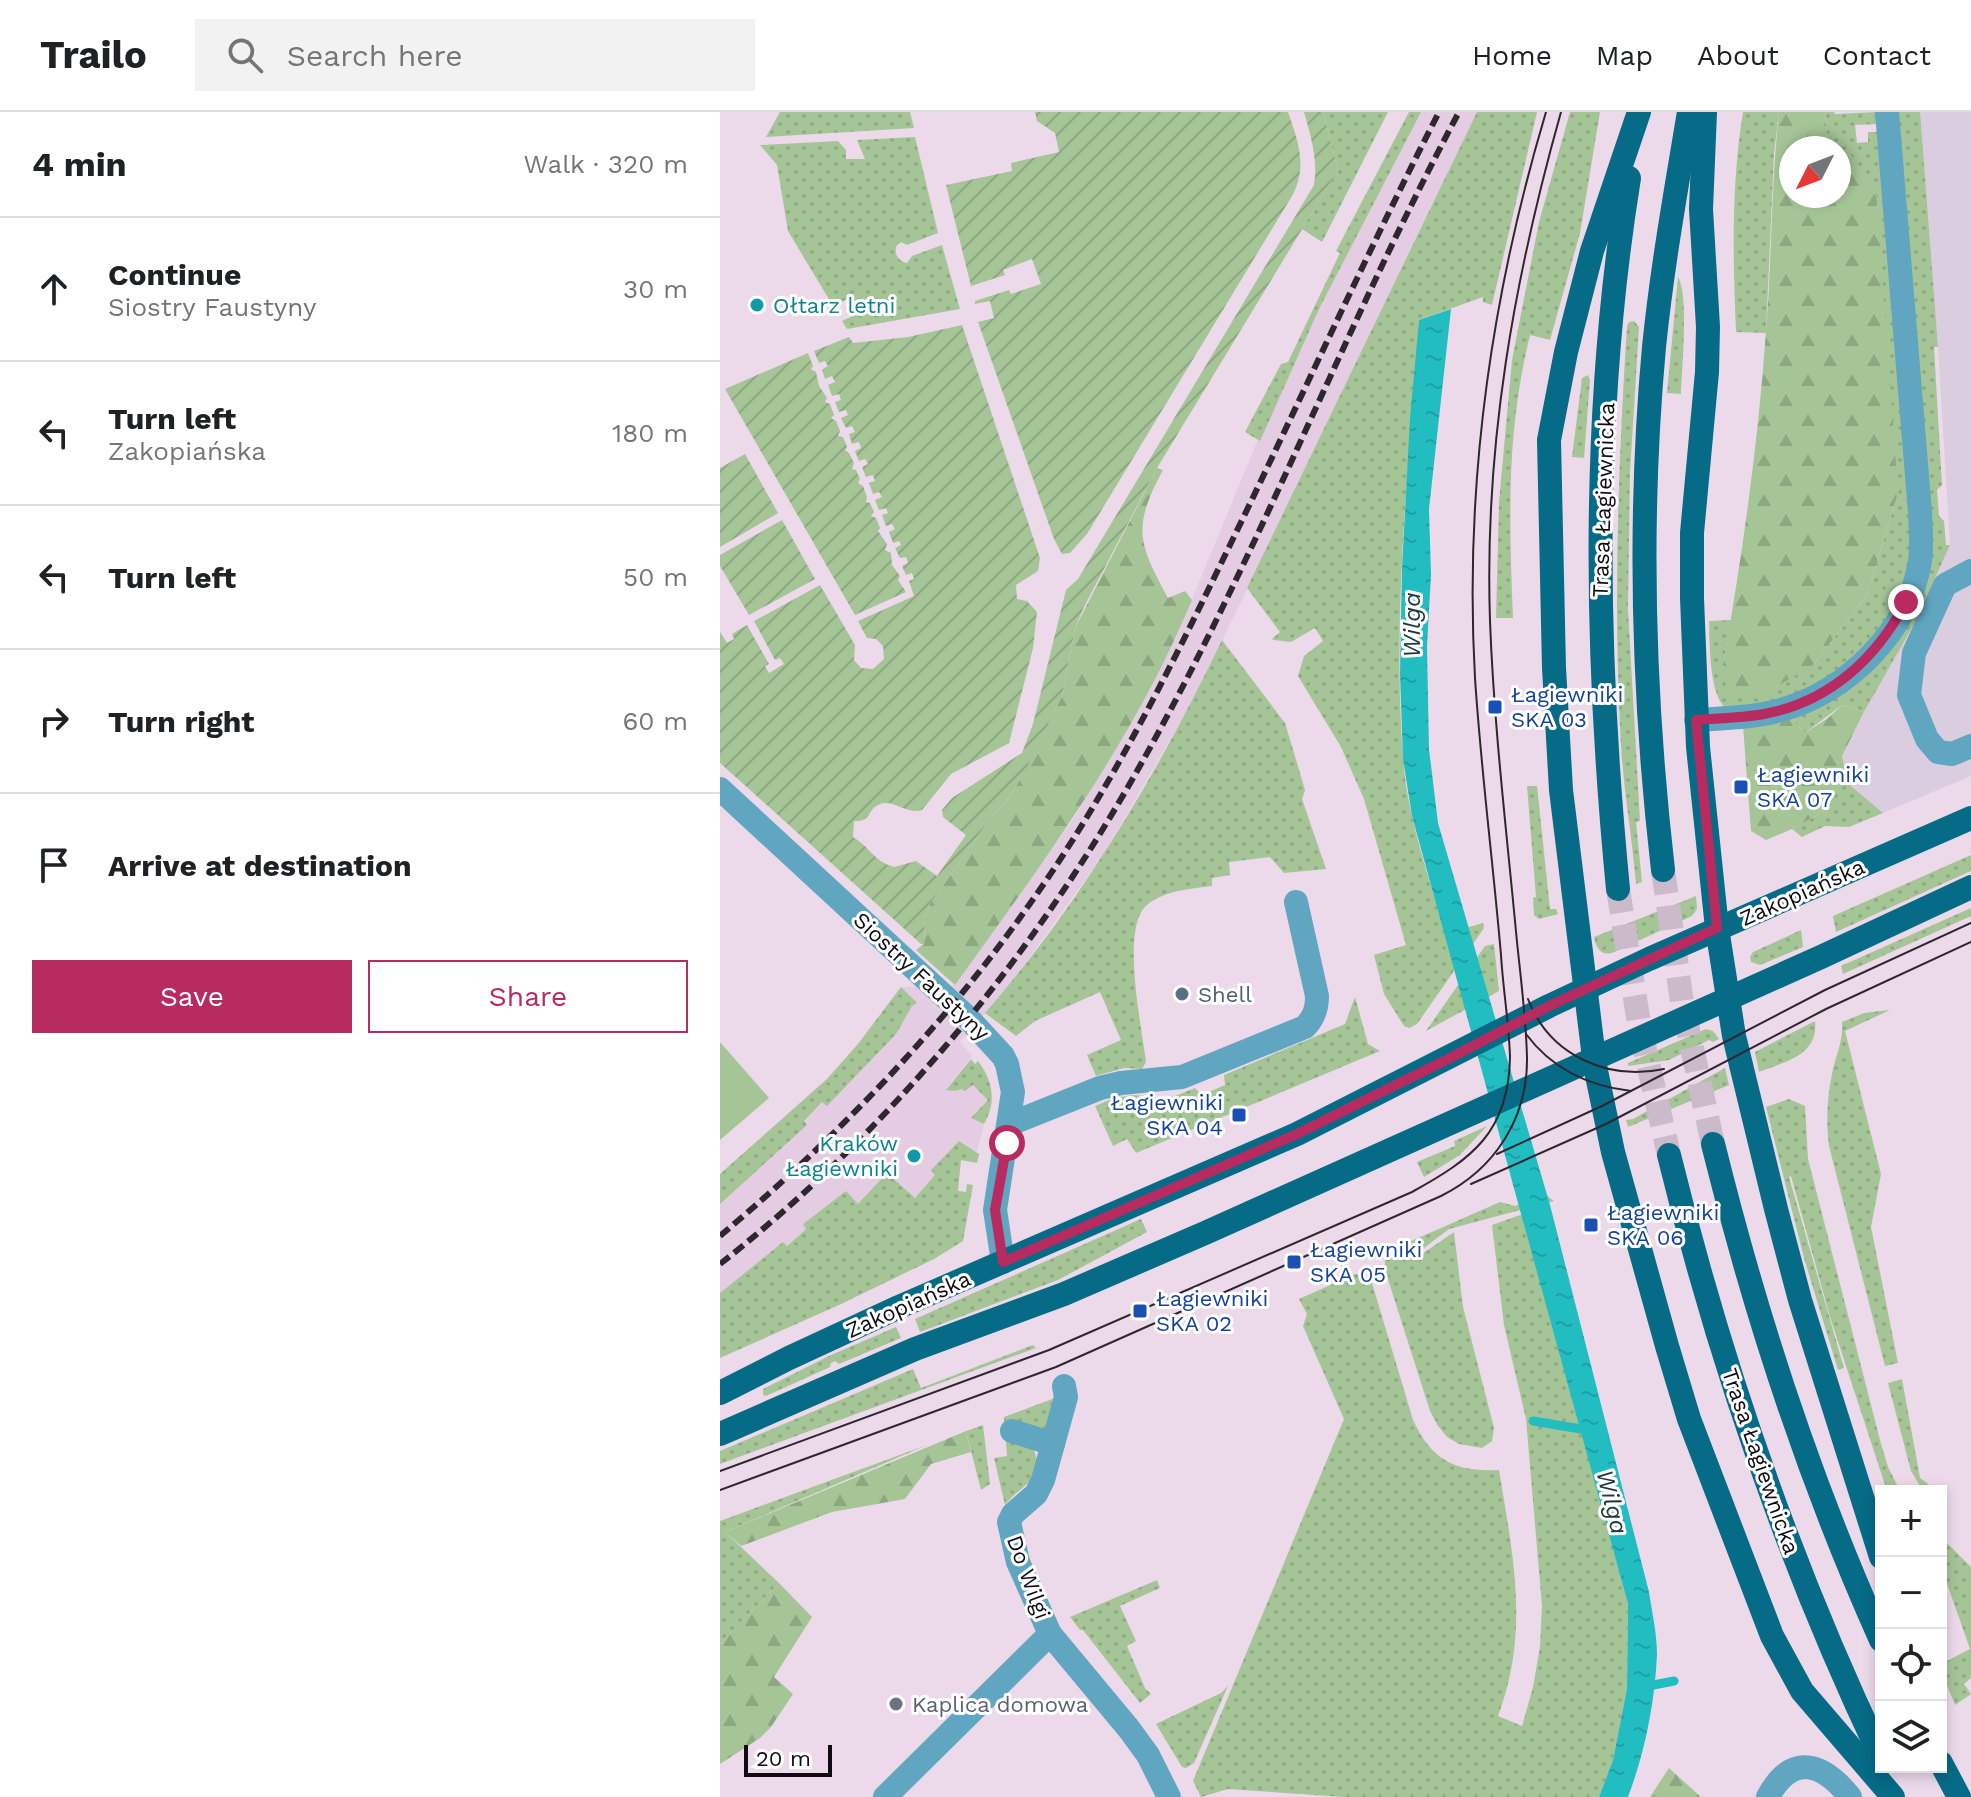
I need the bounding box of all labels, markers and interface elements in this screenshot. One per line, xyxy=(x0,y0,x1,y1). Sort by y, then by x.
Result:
search box xyxy=(195,19,755,91)
text: Trailo xyxy=(40,33,147,77)
icon: search xyxy=(223,33,267,77)
text: Search here xyxy=(287,38,463,73)
text: Home xyxy=(1472,39,1552,72)
text: Map xyxy=(1596,39,1653,72)
text: About xyxy=(1697,39,1779,72)
text: Contact xyxy=(1823,39,1931,72)
north arrow xyxy=(1779,136,1851,208)
text: 4 min xyxy=(32,144,127,184)
text: Walk · 320 m xyxy=(523,149,688,179)
text: Continue xyxy=(108,257,241,292)
icon: ahead xyxy=(32,267,76,311)
text: 30 m xyxy=(623,274,688,304)
text: Siostry Faustyny xyxy=(108,292,316,322)
place label: Ołtarz letni xyxy=(773,293,895,318)
marker: Ołtarz letni xyxy=(748,296,766,314)
text: Turn left xyxy=(108,401,236,436)
street label: Trasa Łagiewnicka xyxy=(1588,402,1619,598)
icon: left xyxy=(32,411,76,455)
text: 180 m xyxy=(612,418,688,448)
text: Zakopiańska xyxy=(108,436,266,466)
icon: left xyxy=(32,555,76,599)
text: Turn left xyxy=(108,560,236,595)
text: 50 m xyxy=(623,562,688,592)
route end xyxy=(1888,584,1924,620)
water label: Wilga xyxy=(1398,592,1426,658)
place label: Łagiewniki SKA 03 xyxy=(1511,682,1623,732)
marker: Łagiewniki SKA 03 xyxy=(1486,698,1504,716)
icon: right xyxy=(32,699,76,743)
text: Turn right xyxy=(108,704,254,739)
text: 60 m xyxy=(622,706,688,736)
place label: Łagiewniki SKA 07 xyxy=(1757,762,1869,812)
marker: Łagiewniki SKA 07 xyxy=(1732,778,1750,796)
icon: arrive xyxy=(32,843,76,887)
text: Arrive at destination xyxy=(108,848,412,883)
street label: Zakopiańska xyxy=(1736,854,1868,931)
street label: Siostry Faustyny xyxy=(849,907,995,1046)
button: Save xyxy=(32,960,352,1033)
button: Share xyxy=(368,960,688,1033)
place label: Shell xyxy=(1198,982,1252,1007)
marker: Shell xyxy=(1173,985,1191,1003)
place label: Łagiewniki SKA 04 xyxy=(1111,1090,1223,1140)
marker: Łagiewniki SKA 04 xyxy=(1230,1106,1248,1124)
route start xyxy=(989,1125,1025,1161)
place label: Kraków Łagiewniki xyxy=(786,1131,898,1181)
marker: Kraków Łagiewniki xyxy=(905,1147,923,1165)
place label: Łagiewniki SKA 06 xyxy=(1607,1200,1719,1250)
marker: Łagiewniki SKA 06 xyxy=(1582,1216,1600,1234)
place label: Łagiewniki SKA 05 xyxy=(1310,1237,1422,1287)
marker: Łagiewniki SKA 05 xyxy=(1285,1253,1303,1271)
street label: Zakopiańska xyxy=(842,1266,974,1343)
place label: Łagiewniki SKA 02 xyxy=(1156,1286,1268,1336)
marker: Łagiewniki SKA 02 xyxy=(1131,1302,1149,1320)
street label: Trasa Łagiewnicka xyxy=(1717,1365,1804,1557)
water label: Wilga xyxy=(1590,1467,1634,1537)
map controls xyxy=(1875,1485,1947,1773)
button: + xyxy=(1875,1485,1947,1557)
street label: Do Wilgi xyxy=(1002,1532,1055,1622)
button: − xyxy=(1875,1557,1947,1629)
button: locate xyxy=(1875,1629,1947,1701)
place label: Kaplica domowa xyxy=(912,1692,1088,1717)
marker: Kaplica domowa xyxy=(887,1695,905,1713)
button: layers xyxy=(1875,1701,1947,1773)
scale bar xyxy=(744,1741,832,1777)
text: 20 m xyxy=(756,1746,811,1771)

